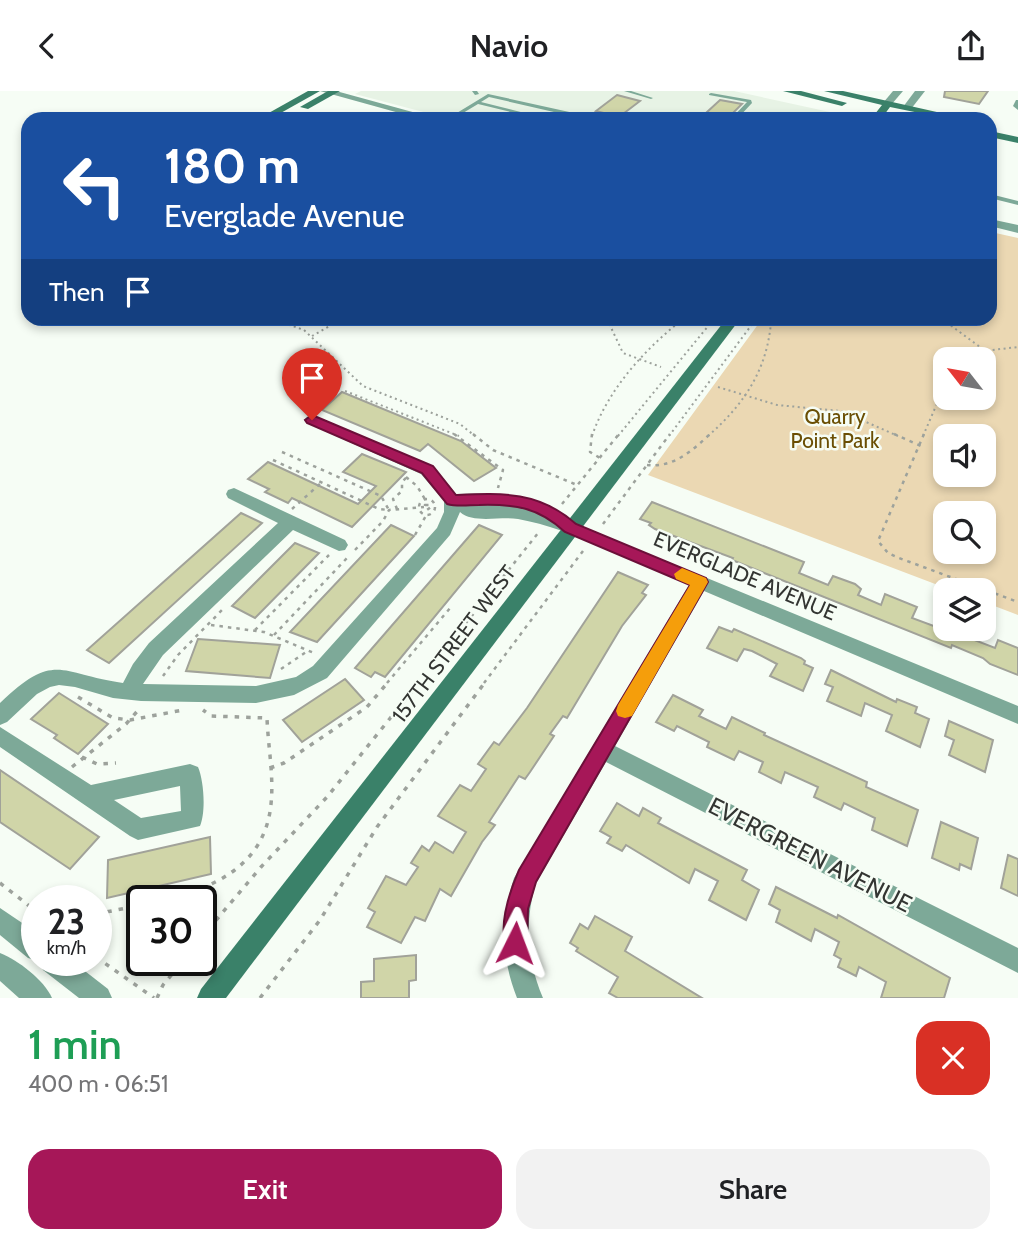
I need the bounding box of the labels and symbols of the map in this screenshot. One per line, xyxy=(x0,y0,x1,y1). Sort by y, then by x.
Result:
north arrow xyxy=(933,347,996,409)
pin xyxy=(282,348,342,420)
park label: Quarry Point Park xyxy=(791,404,880,453)
street label: EVERGLADE AVENUE xyxy=(650,526,840,625)
street label: 157TH STREET WEST xyxy=(386,560,521,727)
street label: EVERGREEN AVENUE xyxy=(704,791,917,918)
speed limit sign: 30 xyxy=(126,885,217,976)
position arrow xyxy=(478,906,552,980)

